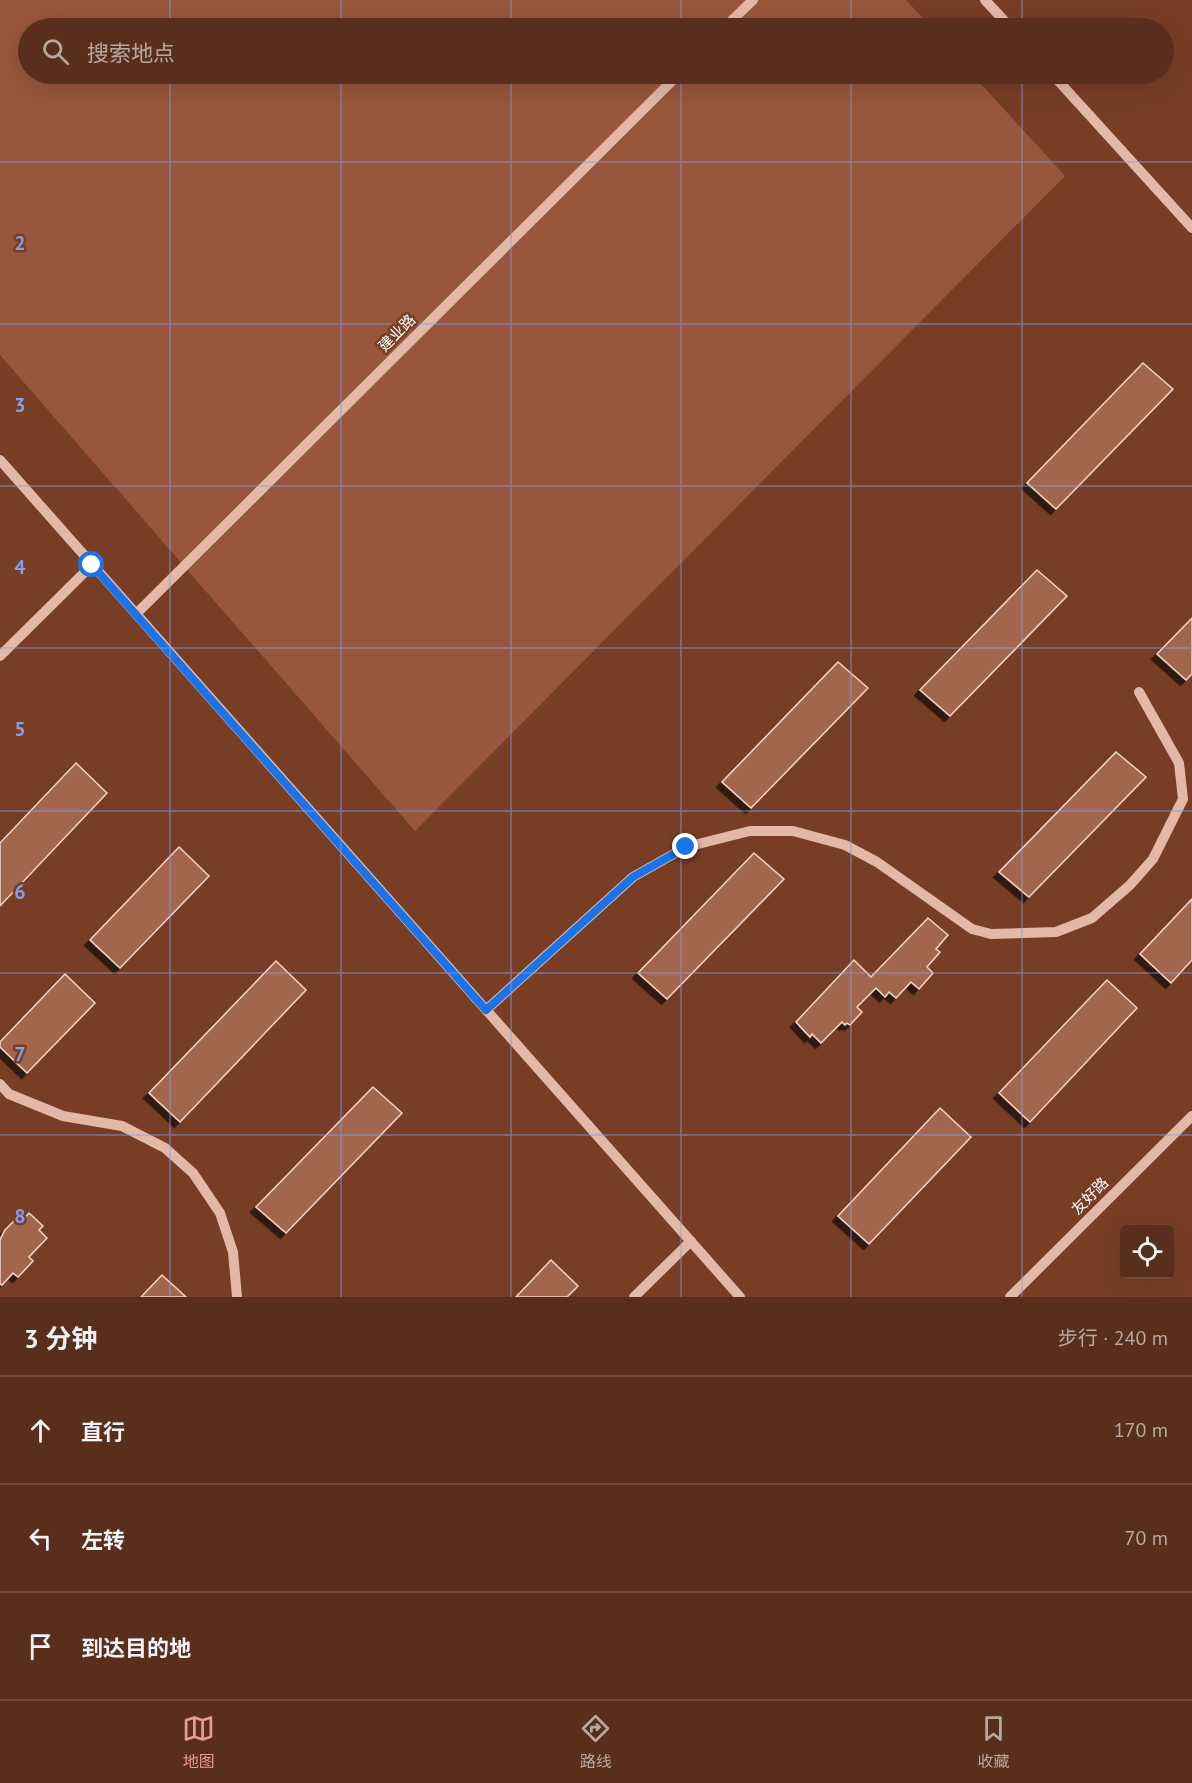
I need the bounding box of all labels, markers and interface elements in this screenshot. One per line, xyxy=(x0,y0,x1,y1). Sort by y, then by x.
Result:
search box xyxy=(18,18,1174,84)
icon: search xyxy=(39,35,72,68)
text: 搜索地点 xyxy=(87,39,175,67)
text: 2 xyxy=(14,230,26,256)
street label: 建业路 xyxy=(374,310,419,355)
text: 3 xyxy=(14,392,26,418)
route start xyxy=(78,551,104,577)
text: 4 xyxy=(14,554,26,580)
text: 5 xyxy=(14,716,26,742)
route end xyxy=(672,833,698,859)
text: 6 xyxy=(14,879,26,905)
text: 7 xyxy=(14,1041,26,1067)
street label: 友好路 xyxy=(1067,1173,1112,1218)
text: 8 xyxy=(14,1203,26,1229)
map controls xyxy=(1120,1225,1174,1279)
button: locate xyxy=(1120,1225,1174,1279)
text: 3 分钟 xyxy=(24,1322,97,1355)
text: 步行 · 240 m xyxy=(1058,1325,1168,1351)
icon: ahead xyxy=(24,1414,57,1447)
text: 170 m xyxy=(1114,1417,1168,1443)
text: 直行 xyxy=(81,1418,125,1446)
icon: left xyxy=(24,1522,57,1555)
text: 70 m xyxy=(1125,1525,1168,1551)
text: 左转 xyxy=(81,1526,125,1554)
icon: arrive xyxy=(24,1630,57,1663)
text: 到达目的地 xyxy=(81,1634,191,1662)
tab: 地图 xyxy=(182,1712,215,1772)
tab: 路线 xyxy=(579,1712,612,1772)
tab: 收藏 xyxy=(977,1712,1010,1772)

